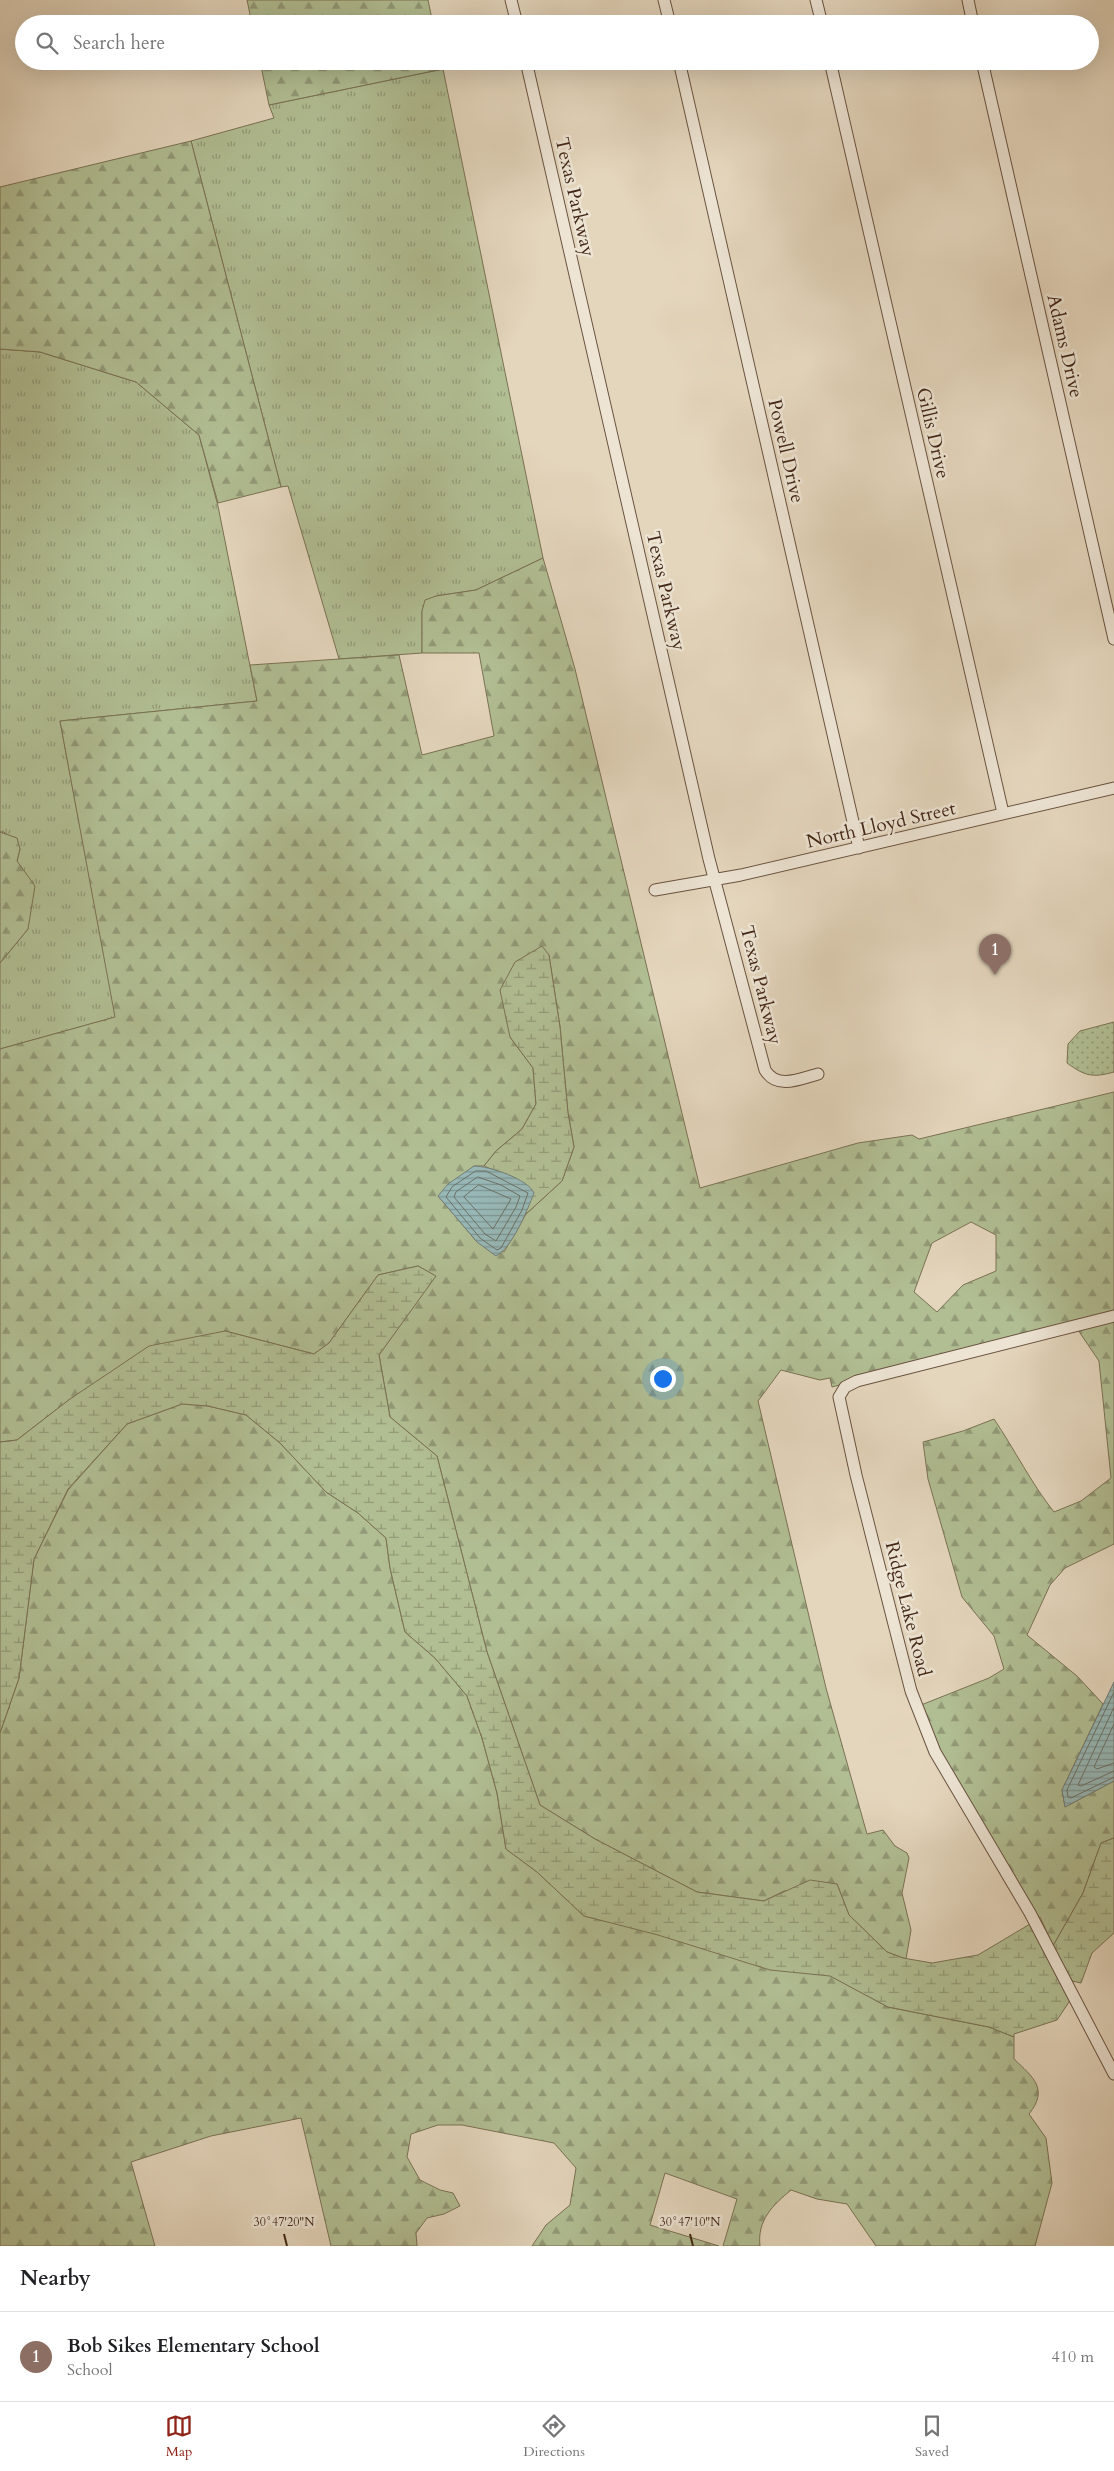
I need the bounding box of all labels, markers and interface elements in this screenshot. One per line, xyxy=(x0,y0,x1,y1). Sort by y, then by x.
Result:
search box xyxy=(15,15,1099,70)
icon: search xyxy=(33,29,61,57)
text: Search here xyxy=(73,30,165,56)
street label: Texas Parkway xyxy=(549,135,601,259)
street label: Adams Drive xyxy=(1040,292,1090,400)
street label: Gillis Drive xyxy=(910,385,956,481)
street label: Powell Drive xyxy=(761,396,811,506)
street label: Texas Parkway xyxy=(640,529,692,653)
street label: North Lloyd Street xyxy=(804,795,958,855)
street label: Texas Parkway xyxy=(734,923,788,1047)
pin: 1 xyxy=(979,934,1011,975)
your location xyxy=(650,1366,676,1392)
street label: Ridge Lake Road xyxy=(879,1539,937,1679)
text: 30°47'20"N xyxy=(254,2214,315,2230)
text: 30°47'10"N xyxy=(660,2214,721,2230)
text: Nearby xyxy=(20,2264,91,2293)
text: Bob Sikes Elementary School xyxy=(67,2333,319,2359)
text: 1 xyxy=(32,2346,40,2368)
text: 410 m xyxy=(1052,2346,1094,2368)
text: School xyxy=(67,2359,112,2381)
tab: Map xyxy=(165,2412,193,2461)
tab: Directions xyxy=(523,2412,585,2461)
tab: Saved xyxy=(915,2412,949,2461)

